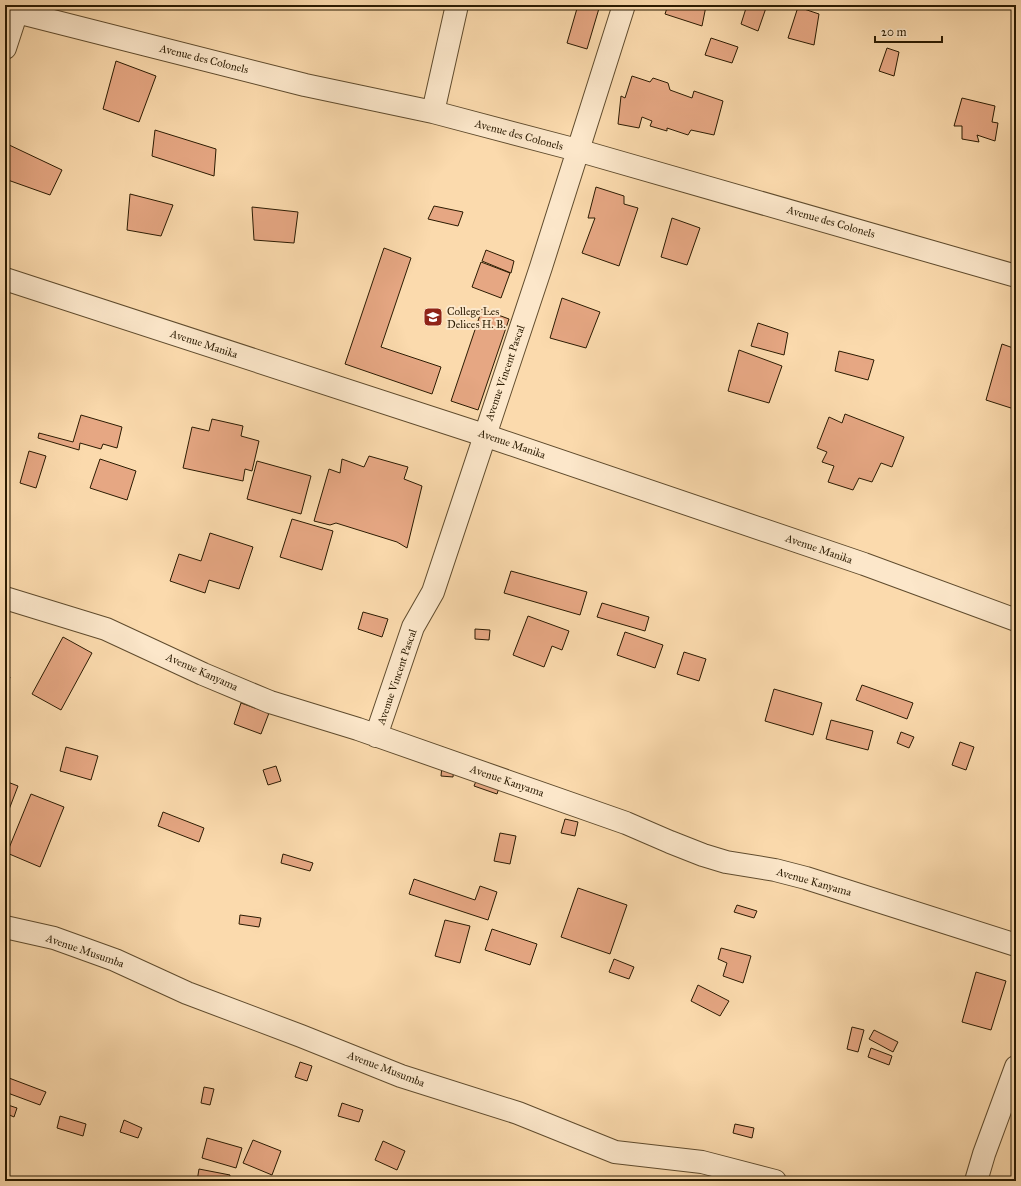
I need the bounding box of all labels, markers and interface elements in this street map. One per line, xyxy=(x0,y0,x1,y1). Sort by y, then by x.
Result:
scale bar xyxy=(875,18,942,44)
text: 20 m xyxy=(881,25,907,39)
street label: Avenue des Colonels xyxy=(157,41,250,76)
street label: Avenue des Colonels xyxy=(472,117,565,153)
street label: Avenue des Colonels xyxy=(784,203,877,241)
place label: College Les Delices H. B. xyxy=(447,305,506,331)
school or university icon: College Les Delices H. B. xyxy=(422,306,444,328)
street label: Avenue Vincent Pascal xyxy=(482,323,527,424)
street label: Avenue Manika xyxy=(168,327,240,361)
street label: Avenue Manika xyxy=(476,426,548,462)
street label: Avenue Manika xyxy=(783,531,855,567)
street label: Avenue Vincent Pascal xyxy=(374,627,419,728)
street label: Avenue Kanyama xyxy=(163,650,240,694)
street label: Avenue Kanyama xyxy=(467,762,546,800)
street label: Avenue Kanyama xyxy=(774,865,853,899)
street label: Avenue Musumba xyxy=(43,931,126,971)
street label: Avenue Musumba xyxy=(345,1048,427,1090)

